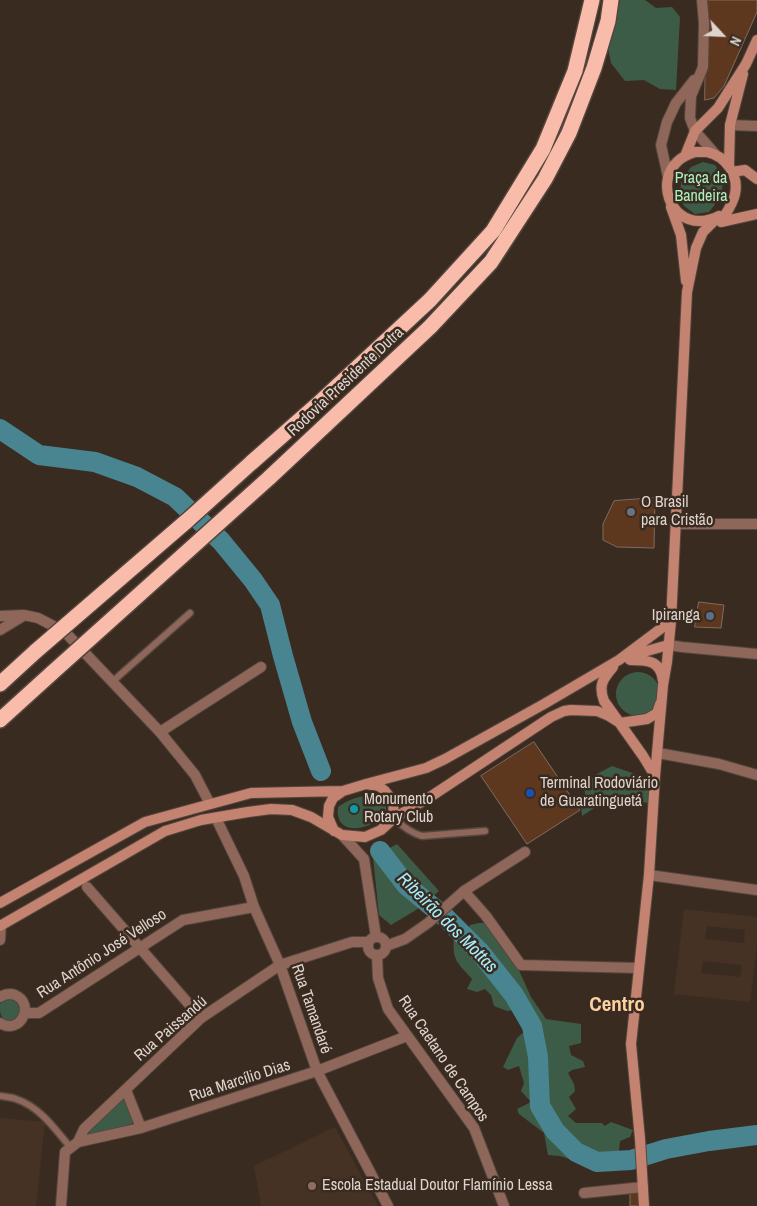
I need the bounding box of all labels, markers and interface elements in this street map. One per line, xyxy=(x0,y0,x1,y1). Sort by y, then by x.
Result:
north arrow xyxy=(697,10,747,60)
text: N xyxy=(726,34,746,49)
park label: Praça da Bandeira xyxy=(674,169,728,207)
street label: Rodovia Presidente Dutra xyxy=(284,323,408,441)
place label: O Brasil para Cristão xyxy=(641,493,713,531)
marker: O Brasil para Cristão xyxy=(625,506,637,518)
place label: Ipiranga xyxy=(652,606,700,626)
marker: Ipiranga xyxy=(704,610,716,622)
place label: Terminal Rodoviário de Guaratinguetá xyxy=(540,774,658,812)
marker: Terminal Rodoviário de Guaratinguetá xyxy=(524,787,536,799)
place label: Monumento Rotary Club xyxy=(364,790,433,828)
marker: Monumento Rotary Club xyxy=(348,803,360,815)
water label: Ribeirão dos Mottas xyxy=(392,868,502,978)
street label: Rua Antônio José Velloso xyxy=(34,905,170,1003)
street label: Rua Tamandaré xyxy=(287,962,335,1056)
street label: Rua Paissandú xyxy=(131,992,211,1066)
street label: Rua Caetano de Campos xyxy=(394,992,492,1126)
district label: Centro xyxy=(589,992,645,1018)
street label: Rua Marcílio Dias xyxy=(187,1056,293,1106)
place label: Escola Estadual Doutor Flamínio Lessa xyxy=(322,1176,552,1196)
marker: Escola Estadual Doutor Flamínio Lessa xyxy=(306,1180,318,1192)

